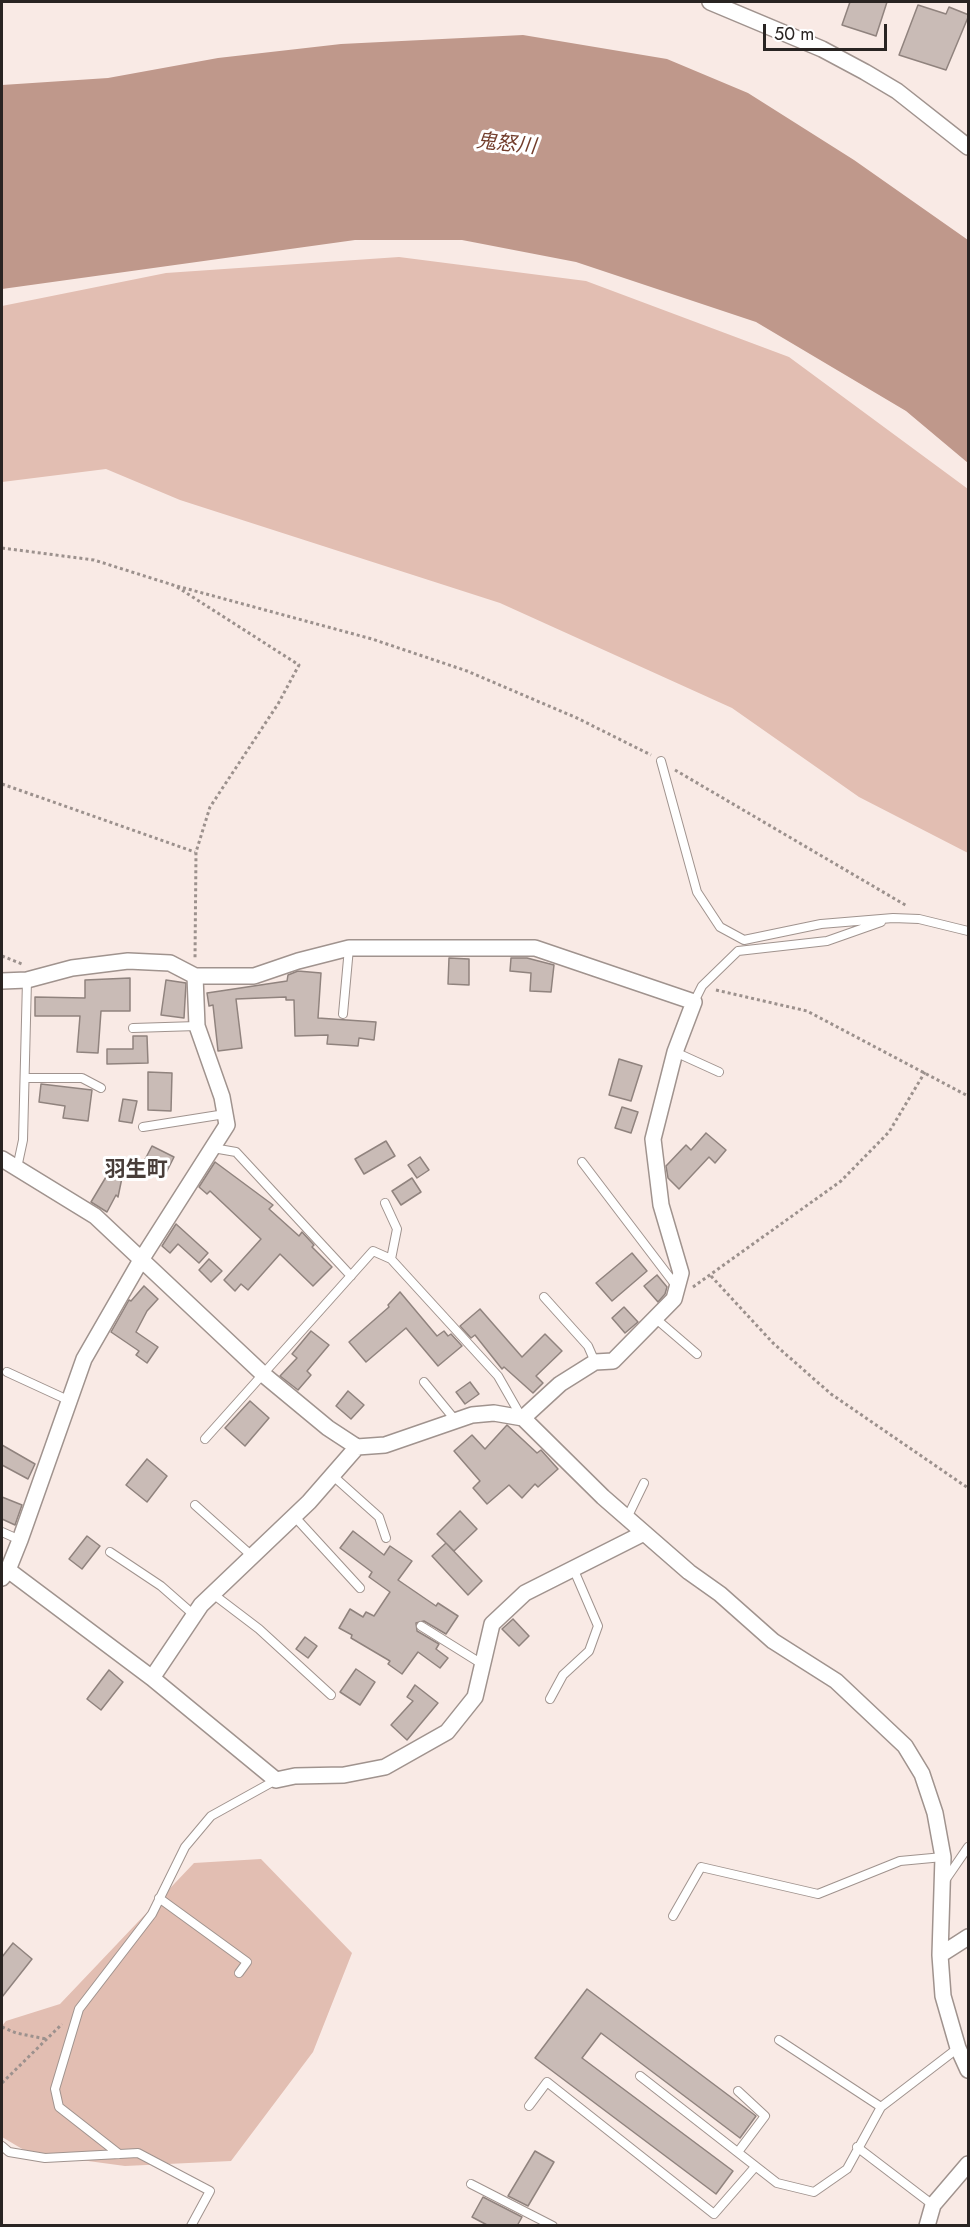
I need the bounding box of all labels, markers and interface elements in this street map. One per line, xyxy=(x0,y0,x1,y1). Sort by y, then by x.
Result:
scale bar xyxy=(766,12,890,50)
text: 50 m xyxy=(774,21,814,47)
water label: 鬼怒川 xyxy=(475,130,537,160)
district label: 羽生町 xyxy=(105,1158,167,1184)

